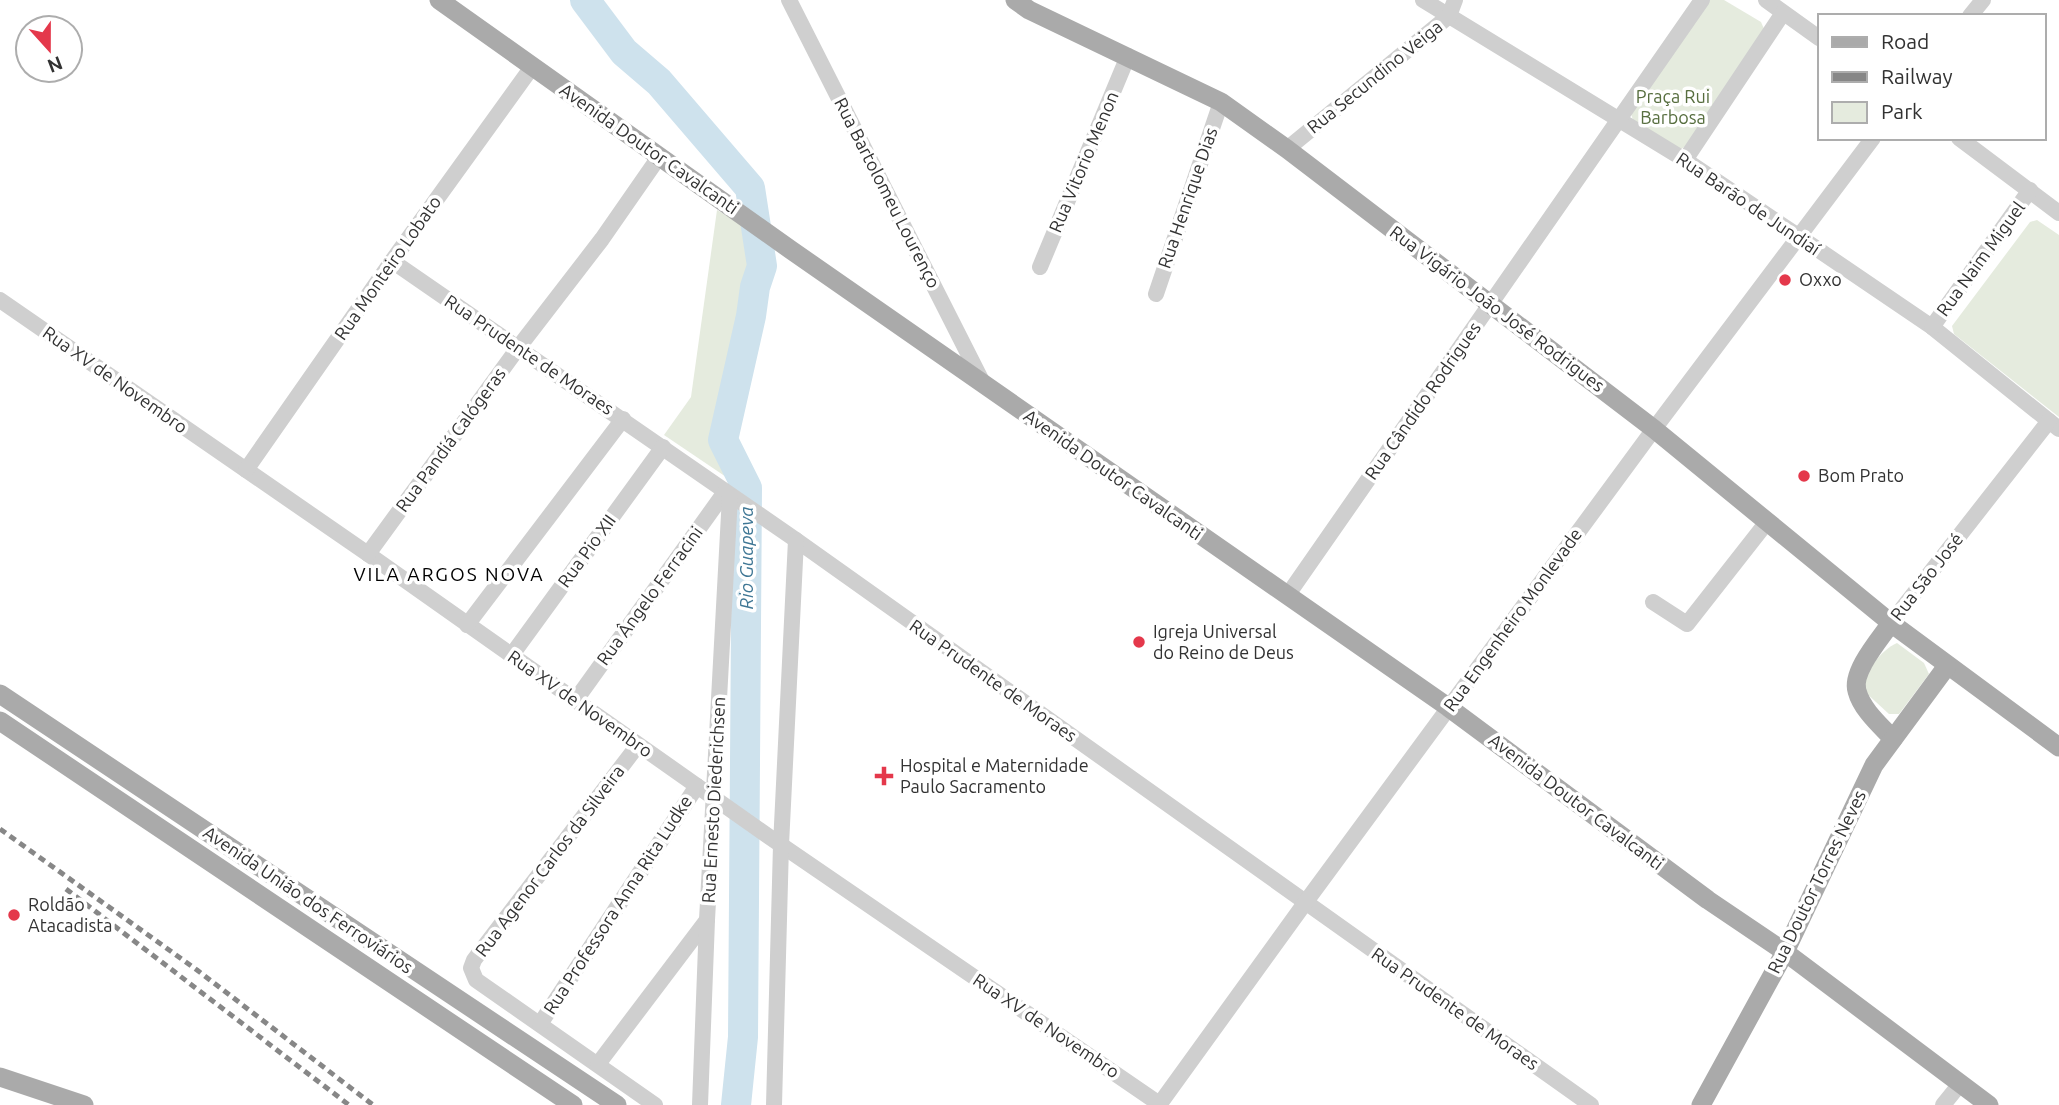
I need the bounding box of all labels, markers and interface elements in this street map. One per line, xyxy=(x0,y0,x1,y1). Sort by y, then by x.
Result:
north arrow xyxy=(14,14,84,84)
legend xyxy=(1818,14,2045,140)
street label: Rua Secundino Veiga xyxy=(1303,16,1446,137)
text: Road xyxy=(1881,29,1929,53)
text: N xyxy=(45,52,66,78)
text: Railway xyxy=(1881,64,1953,88)
street label: Avenida Doutor Cavalcanti xyxy=(557,79,743,217)
park label: Praça Rui Barbosa xyxy=(1636,86,1710,127)
street label: Rua Vitorio Menon xyxy=(1044,88,1122,235)
street label: Rua Bartolomeu Lourenço xyxy=(831,94,945,291)
text: Park xyxy=(1881,99,1923,123)
street label: Rua Henrique Dias xyxy=(1154,124,1221,271)
street label: Rua Barão de Jundiaí xyxy=(1673,148,1825,259)
street label: Rua Monteiro Lobato xyxy=(330,192,444,343)
street label: Rua Naim Miguel xyxy=(1932,197,2029,319)
street label: Rua Vigário João José Rodrigues xyxy=(1387,221,1609,395)
place label: Oxxo xyxy=(1799,269,1842,289)
marker: Oxxo xyxy=(1777,272,1793,288)
street label: Rua Prudente de Moraes xyxy=(441,290,618,418)
street label: Rua Cândido Rodrigues xyxy=(1360,318,1484,483)
street label: Rua XV de Novembro xyxy=(39,322,192,437)
street label: Rua Pandiá Calógeras xyxy=(391,363,509,515)
street label: Avenida Doutor Cavalcanti xyxy=(1021,405,1207,543)
place label: Bom Prato xyxy=(1818,465,1904,485)
marker: Bom Prato xyxy=(1796,468,1812,484)
water label: Rio Guapeva xyxy=(735,507,757,609)
street label: Rua Pio XII xyxy=(553,510,619,591)
street label: Rua Ângelo Ferracini xyxy=(591,522,706,669)
street label: Rua Engenheiro Monlevade xyxy=(1439,524,1585,715)
street label: Rua São José xyxy=(1886,529,1967,624)
district label: VILA ARGOS NOVA xyxy=(353,563,545,585)
street label: Rua Prudente de Moraes xyxy=(906,615,1081,746)
place label: Igreja Universal do Reino de Deus xyxy=(1153,621,1294,662)
marker: Igreja Universal do Reino de Deus xyxy=(1131,634,1147,650)
street label: Rua XV de Novembro xyxy=(504,646,657,761)
street label: Rua Ernesto Diederichsen xyxy=(698,696,728,904)
street label: Avenida Doutor Cavalcanti xyxy=(1486,729,1668,873)
place label: Hospital e Maternidade Paulo Sacramento xyxy=(900,755,1089,796)
street label: Rua Agenor Carlos da Silveira xyxy=(471,761,628,960)
marker: Hospital e Maternidade Paulo Sacramento xyxy=(874,766,894,786)
street label: Rua Doutor Torres Neves xyxy=(1763,787,1869,976)
street label: Rua Professora Anna Rita Ludke xyxy=(539,791,695,1017)
street label: Avenida União dos Ferroviários xyxy=(200,822,417,977)
place label: Roldão Atacadista xyxy=(28,894,113,935)
marker: Roldão Atacadista xyxy=(6,907,22,923)
street label: Rua Prudente de Moraes xyxy=(1368,943,1543,1074)
street label: Rua XV de Novembro xyxy=(970,969,1123,1082)

